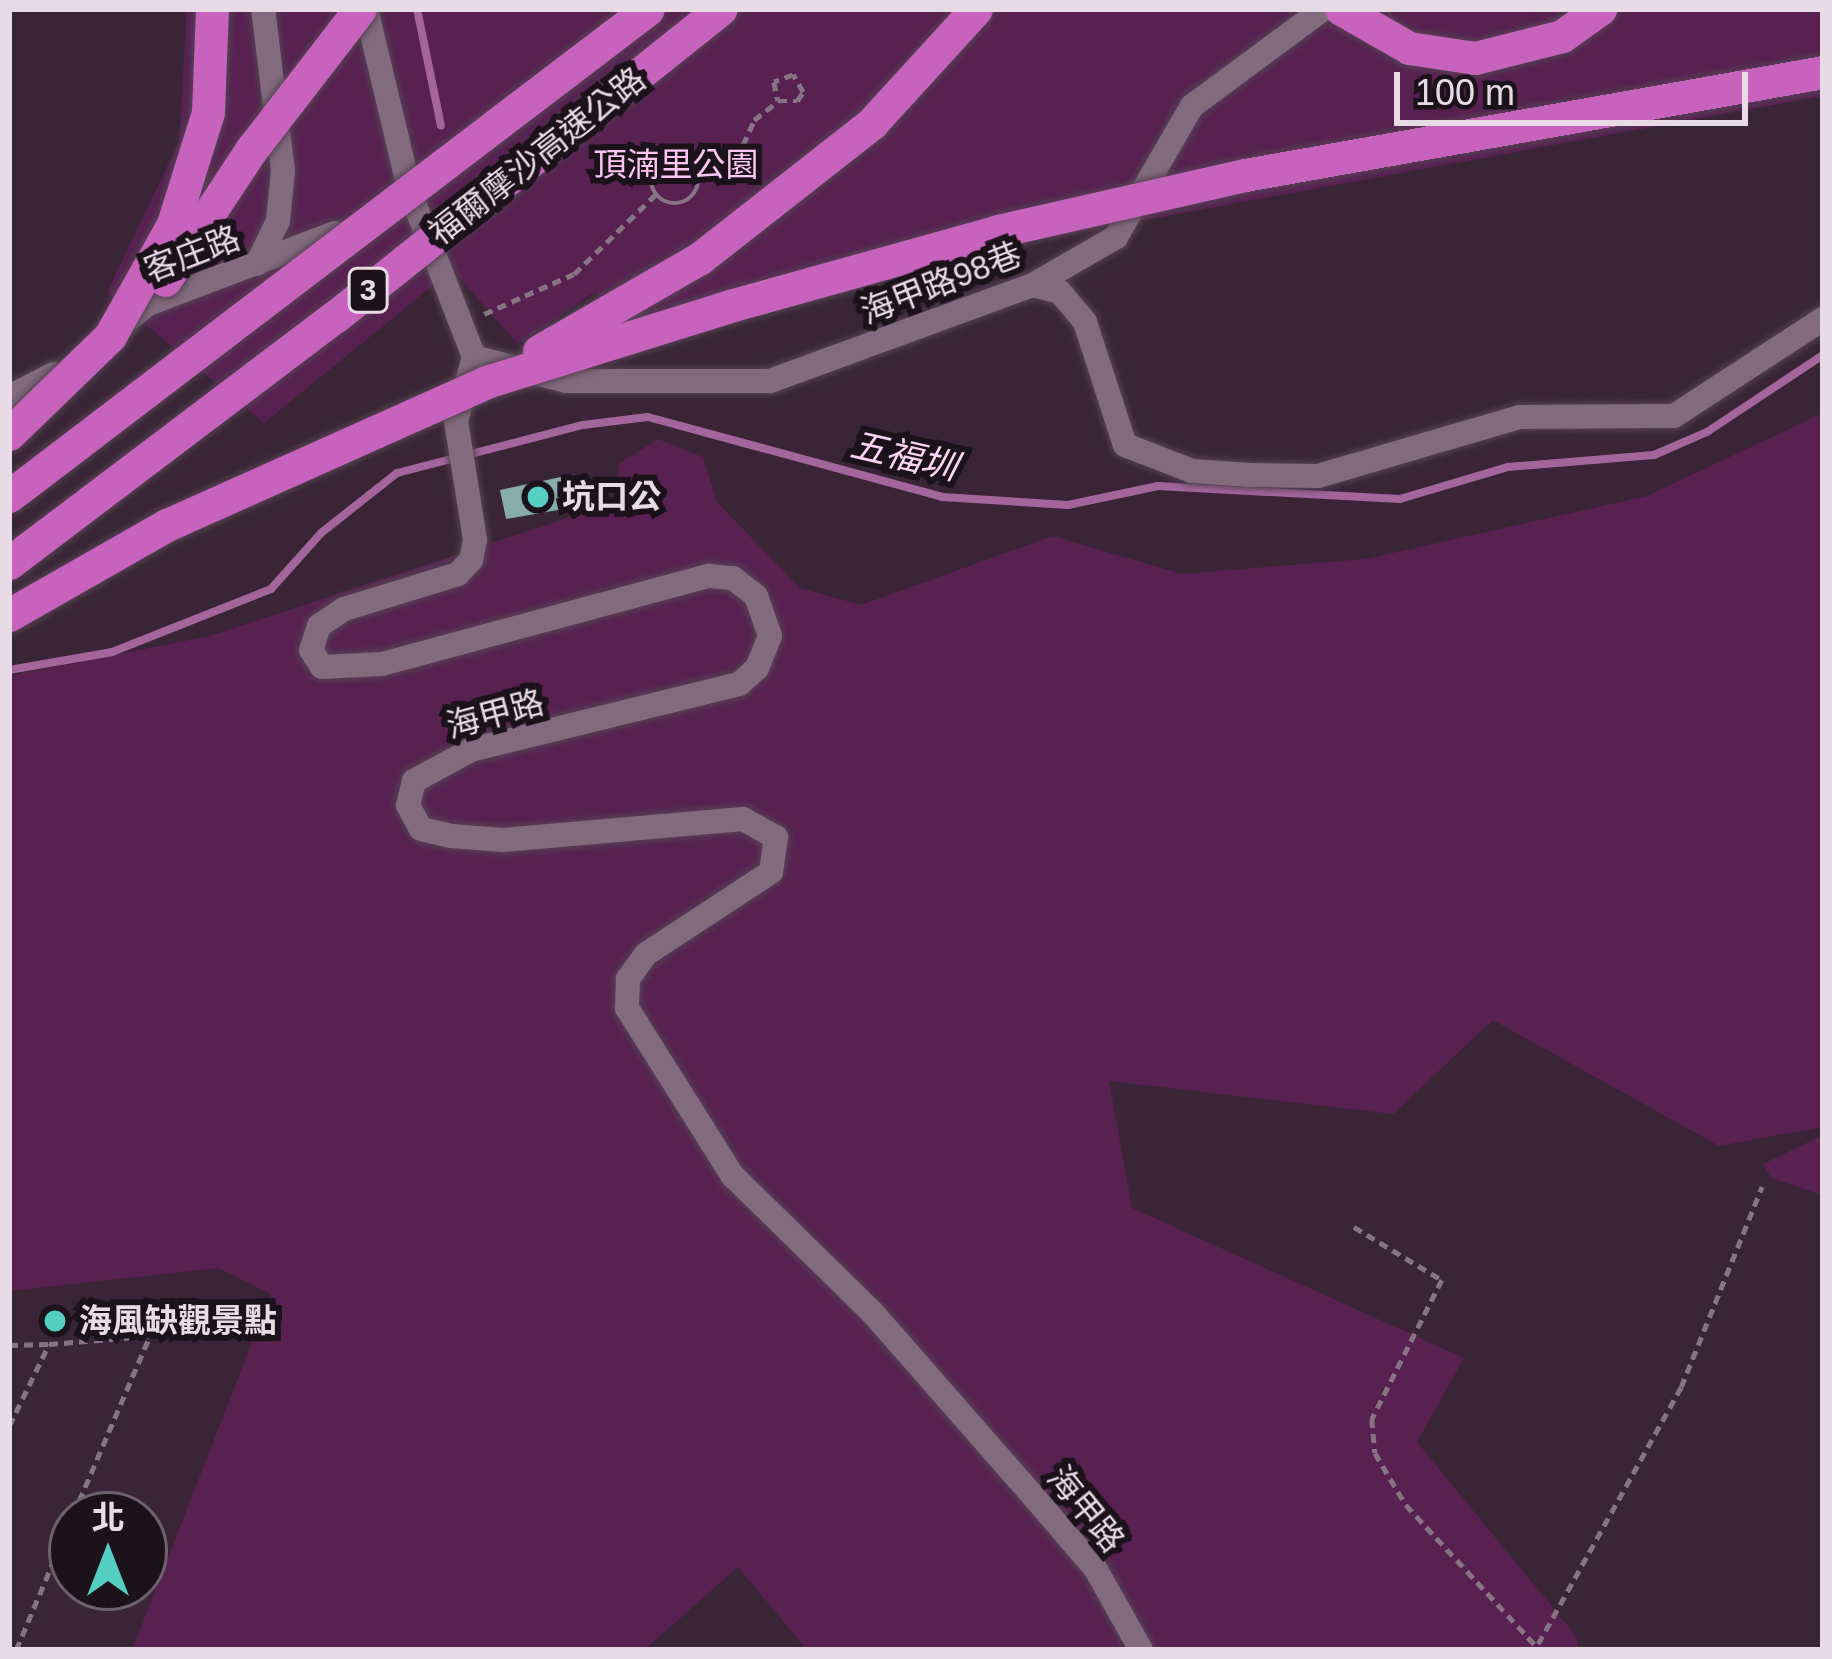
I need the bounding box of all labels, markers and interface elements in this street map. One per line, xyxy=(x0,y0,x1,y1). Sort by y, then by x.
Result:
scale bar xyxy=(1400,48,1754,122)
street label: 福爾摩沙高速公路 xyxy=(421,59,653,253)
text: 100 m xyxy=(1415,72,1515,113)
park label: 頂湳里公園 xyxy=(594,145,758,185)
street label: 客庄路 xyxy=(139,218,245,290)
street label: 海甲路98巷 xyxy=(855,234,1027,332)
road number: 3 xyxy=(347,266,389,314)
water label: 五福圳 xyxy=(847,423,961,489)
place label: 坑口公 xyxy=(562,477,661,517)
marker: 坑口公 xyxy=(525,484,551,510)
street label: 海甲路 xyxy=(442,682,548,746)
place label: 海風缺觀景點 xyxy=(79,1301,277,1341)
marker: 海風缺觀景點 xyxy=(42,1308,68,1334)
street label: 海甲路 xyxy=(1039,1458,1133,1560)
north arrow xyxy=(48,1491,168,1611)
text: 北 xyxy=(92,1499,125,1536)

